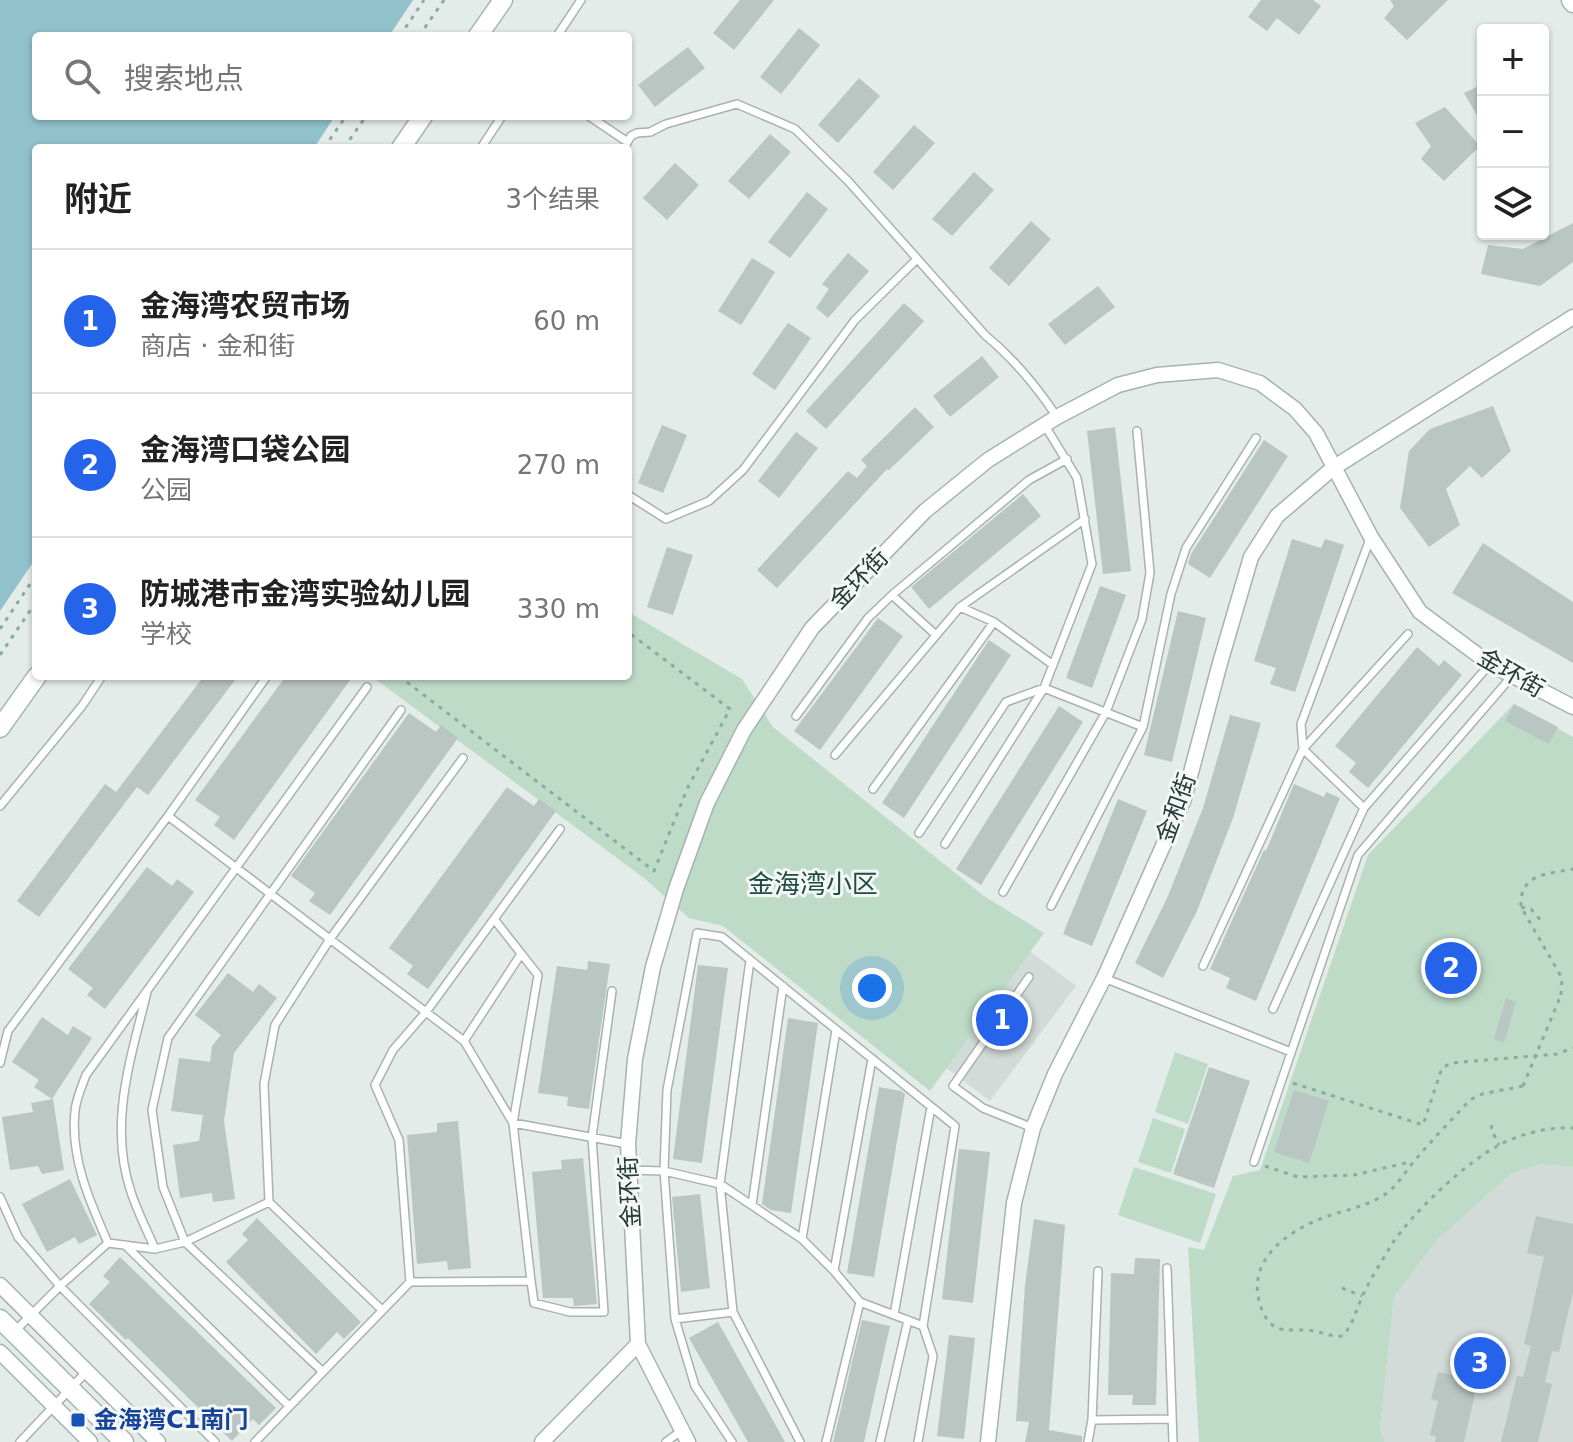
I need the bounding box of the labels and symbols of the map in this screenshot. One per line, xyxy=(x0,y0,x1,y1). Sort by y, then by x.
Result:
street label: 金环街 xyxy=(824,543,894,615)
street label: 金环街 xyxy=(1473,643,1549,703)
street label: 金和街 xyxy=(1151,769,1201,847)
district label: 金海湾小区 xyxy=(748,869,878,899)
pin: 2 xyxy=(1425,938,1477,998)
your location xyxy=(852,968,892,1008)
pin: 1 xyxy=(976,990,1028,1050)
street label: 金环街 xyxy=(614,1155,646,1229)
pin: 3 xyxy=(1454,1333,1506,1393)
place label: 金海湾C1南门 xyxy=(94,1406,248,1434)
marker: 金海湾C1南门 xyxy=(69,1411,87,1429)

